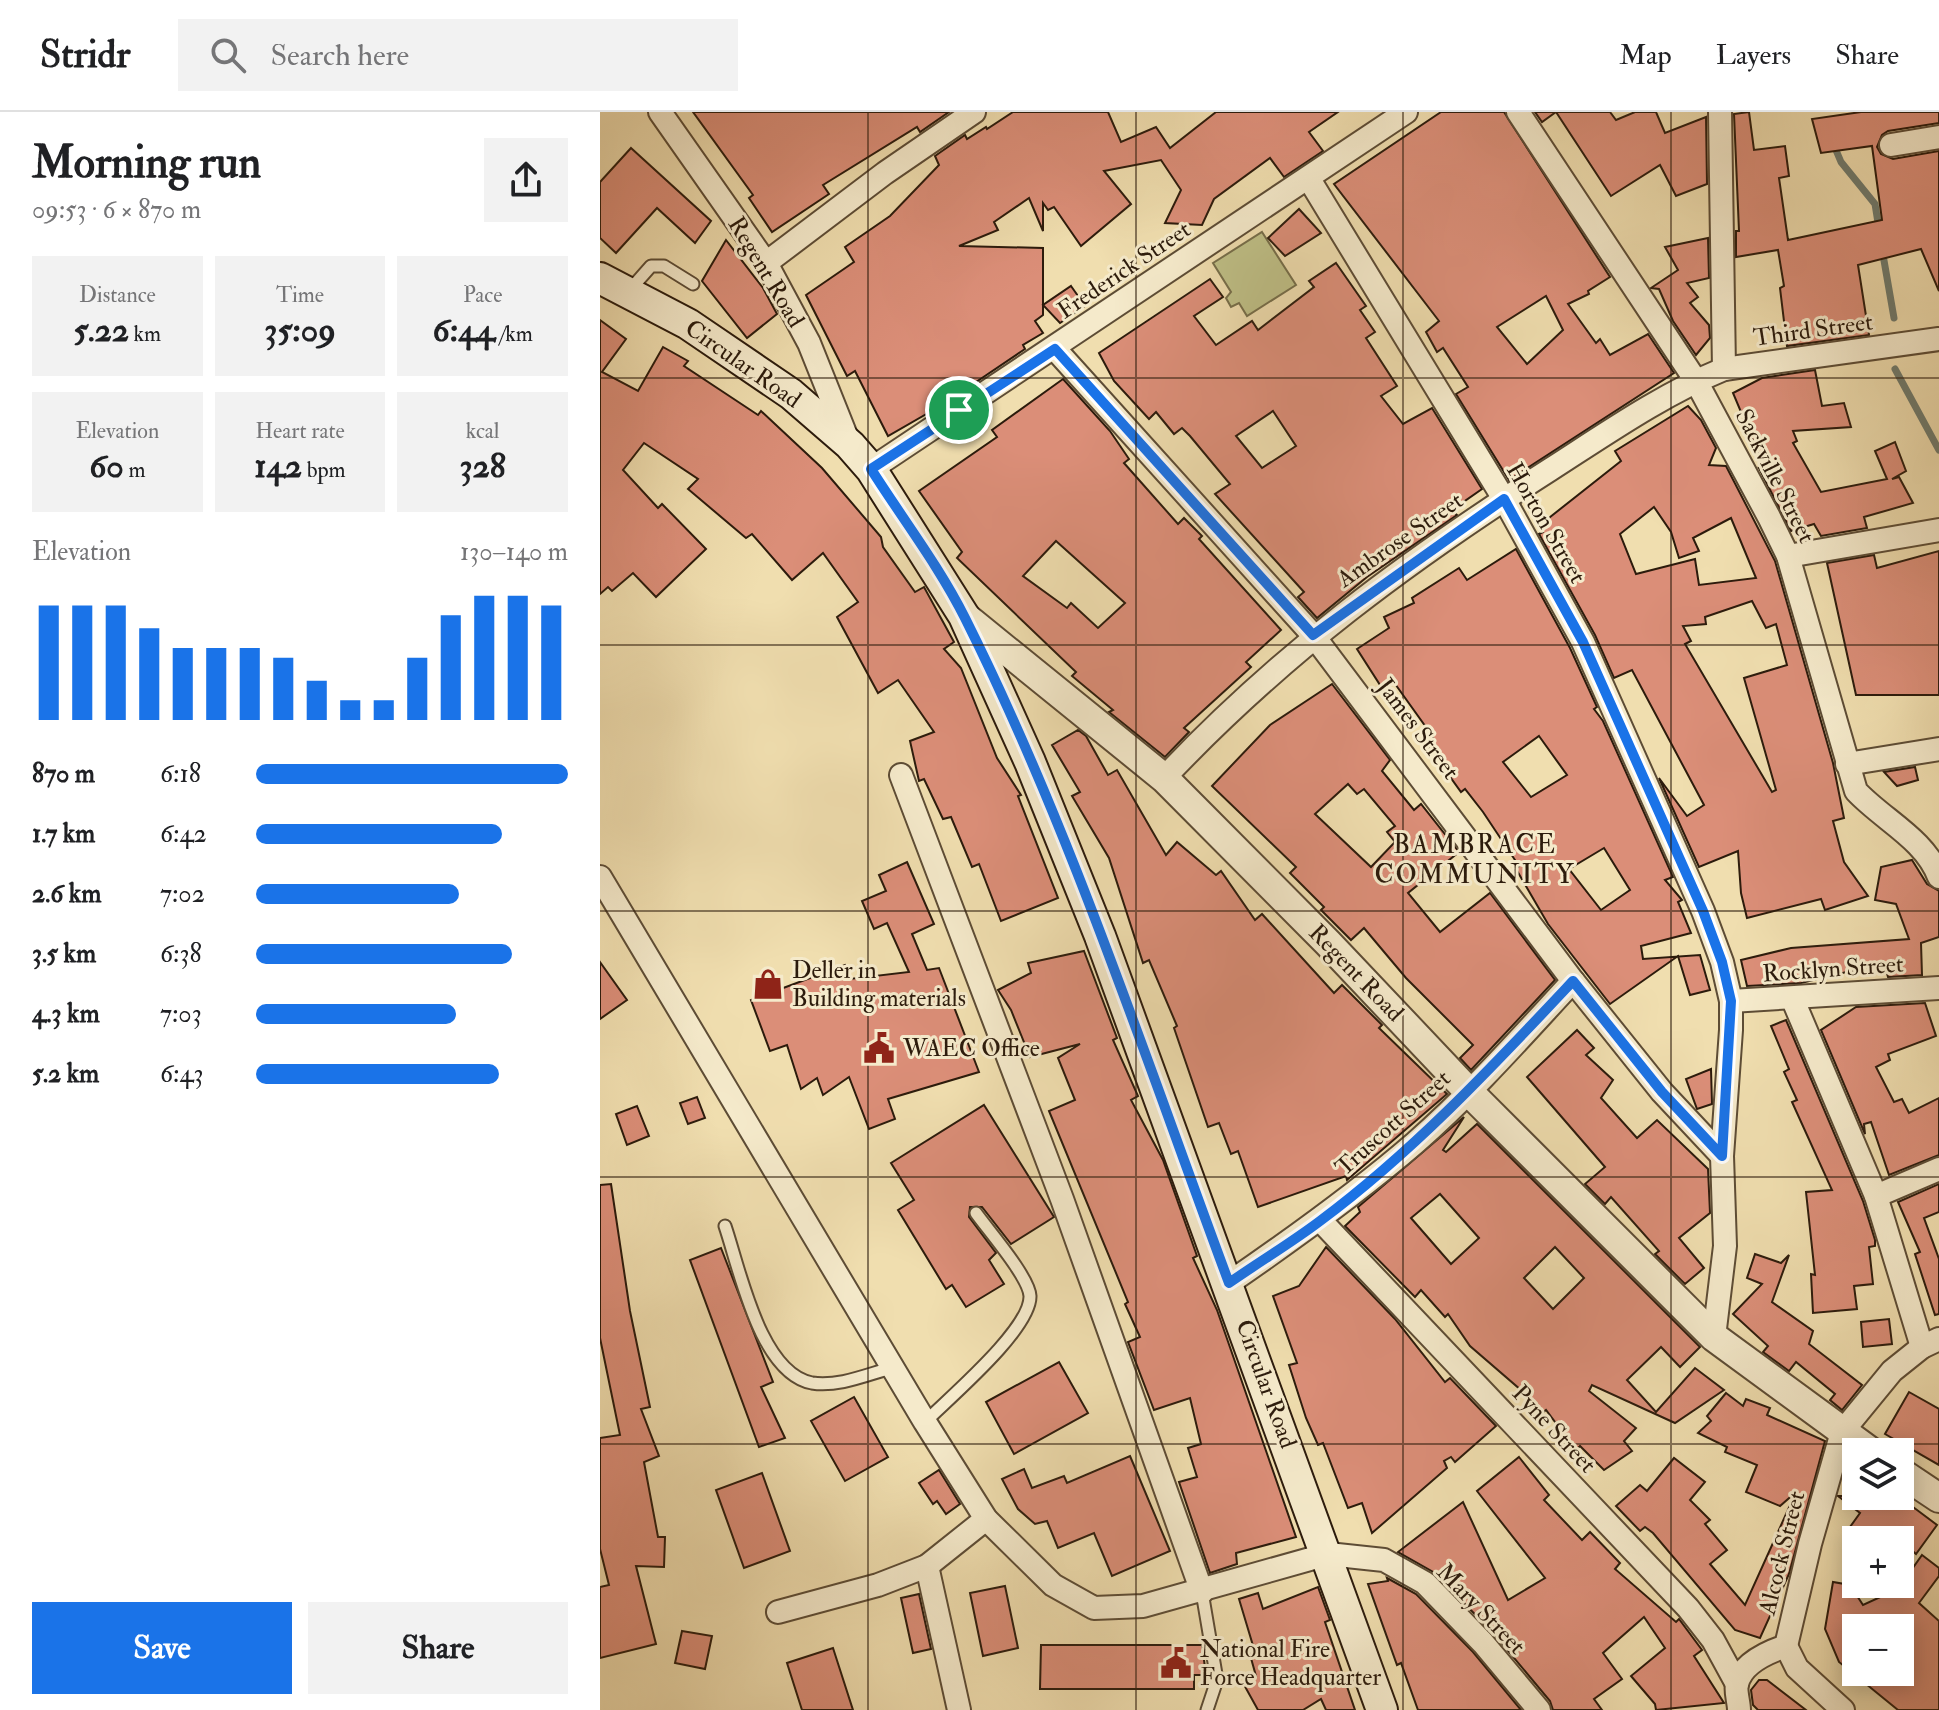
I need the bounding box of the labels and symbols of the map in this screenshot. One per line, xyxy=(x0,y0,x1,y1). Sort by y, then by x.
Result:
street label: Regent Road xyxy=(721,211,811,333)
street label: Frederick Street xyxy=(1051,214,1197,326)
street label: Third Street xyxy=(1751,306,1875,354)
street label: Circular Road xyxy=(679,313,807,415)
pin xyxy=(925,376,993,444)
street label: Sackville Street xyxy=(1728,404,1822,548)
street label: Horton Street xyxy=(1499,457,1593,589)
street label: Ambrose Street xyxy=(1330,485,1469,595)
street label: James Street xyxy=(1369,671,1466,786)
district label: BAMBRACE COMMUNITY xyxy=(1374,829,1576,891)
street label: Regent Road xyxy=(1302,918,1410,1029)
street label: Rocklyn Street xyxy=(1761,949,1905,989)
place label: Deller in Building materials xyxy=(792,955,966,1014)
shop icon: Deller in Building materials xyxy=(751,967,785,1001)
public building icon: WAEC Office xyxy=(862,1031,896,1065)
place label: WAEC Office xyxy=(902,1033,1040,1064)
street label: Truscott Street xyxy=(1329,1063,1457,1183)
street label: Circular Road xyxy=(1228,1315,1304,1453)
street label: Pyne Street xyxy=(1505,1378,1603,1480)
street label: Alcock Street xyxy=(1751,1488,1812,1619)
street label: Mary Street xyxy=(1430,1557,1532,1661)
place label: National Fire Force Headquarter xyxy=(1200,1634,1381,1693)
public building icon: National Fire Force Headquarter xyxy=(1159,1646,1193,1680)

